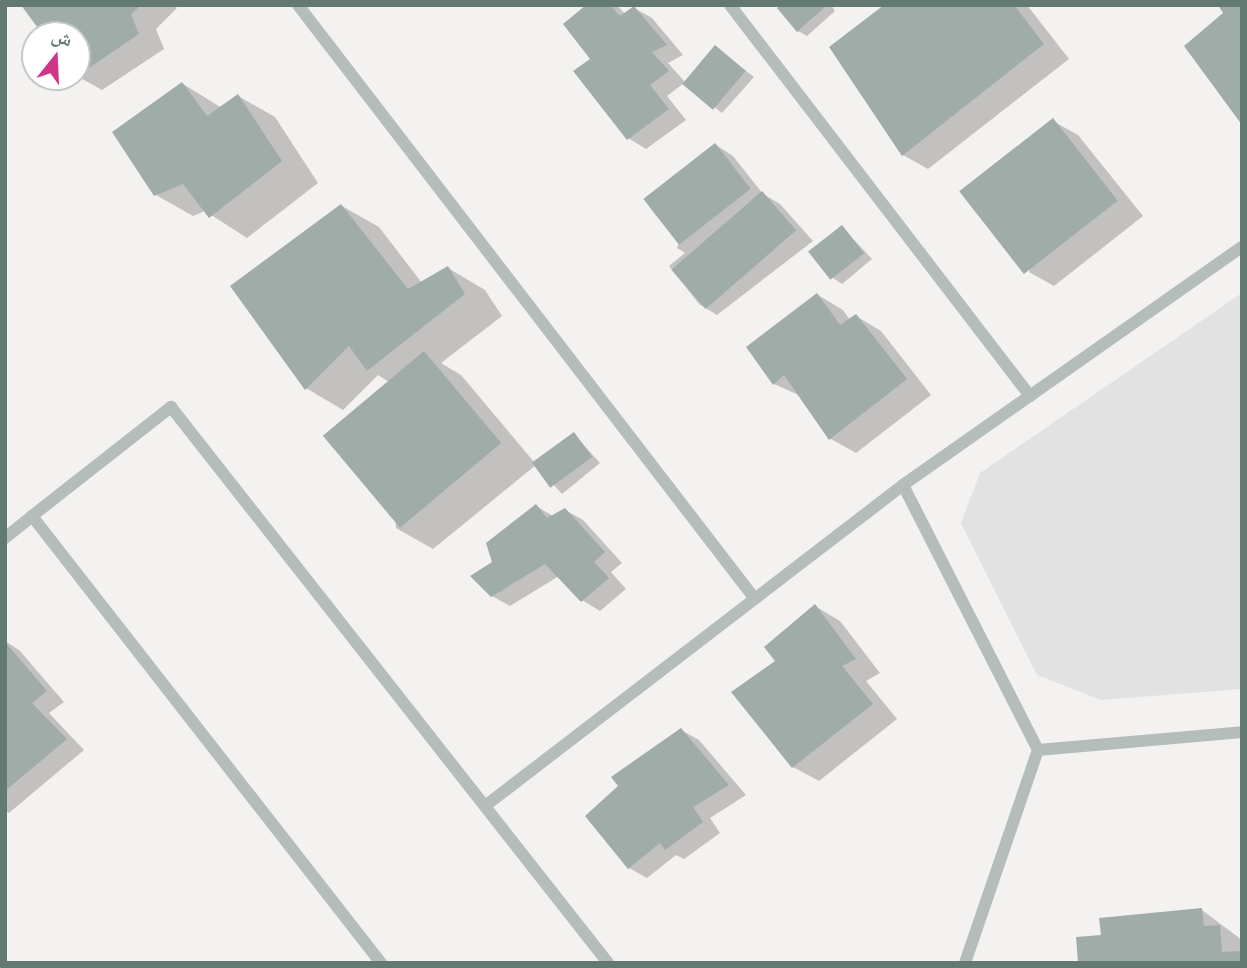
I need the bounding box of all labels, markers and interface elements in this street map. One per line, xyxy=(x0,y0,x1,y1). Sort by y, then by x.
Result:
north arrow xyxy=(21,21,91,91)
text: ش xyxy=(48,22,75,53)

